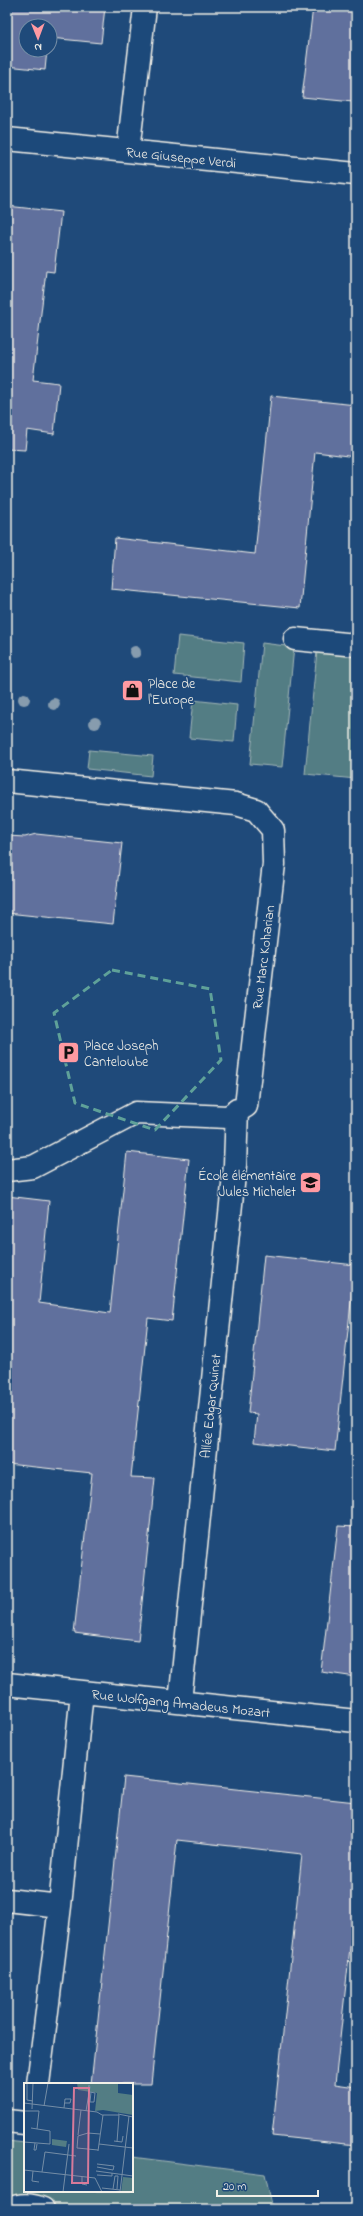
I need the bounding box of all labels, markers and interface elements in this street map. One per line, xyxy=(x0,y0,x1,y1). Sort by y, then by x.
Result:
north arrow xyxy=(18,18,58,58)
text: N xyxy=(34,39,42,55)
street label: Rue Giuseppe Verdi xyxy=(125,142,237,175)
place label: Place de l'Europe xyxy=(148,674,196,711)
shop icon: Place de l'Europe xyxy=(119,678,145,704)
street label: Rue Marc Koharian xyxy=(248,904,281,1010)
place label: Place Joseph Canteloube xyxy=(84,1036,159,1073)
parking icon: Place Joseph Canteloube xyxy=(55,1040,81,1066)
place label: École élémentaire Jules Michelet xyxy=(198,1166,297,1203)
school or university icon: École élémentaire Jules Michelet xyxy=(298,1170,324,1196)
street label: Allée Edgar Quinet xyxy=(196,1353,228,1459)
street label: Rue Wolfgang Amadeus Mozart xyxy=(90,1685,271,1725)
inset map xyxy=(24,2083,133,2192)
scale bar xyxy=(217,2172,318,2198)
text: 20 m xyxy=(223,2178,246,2196)

